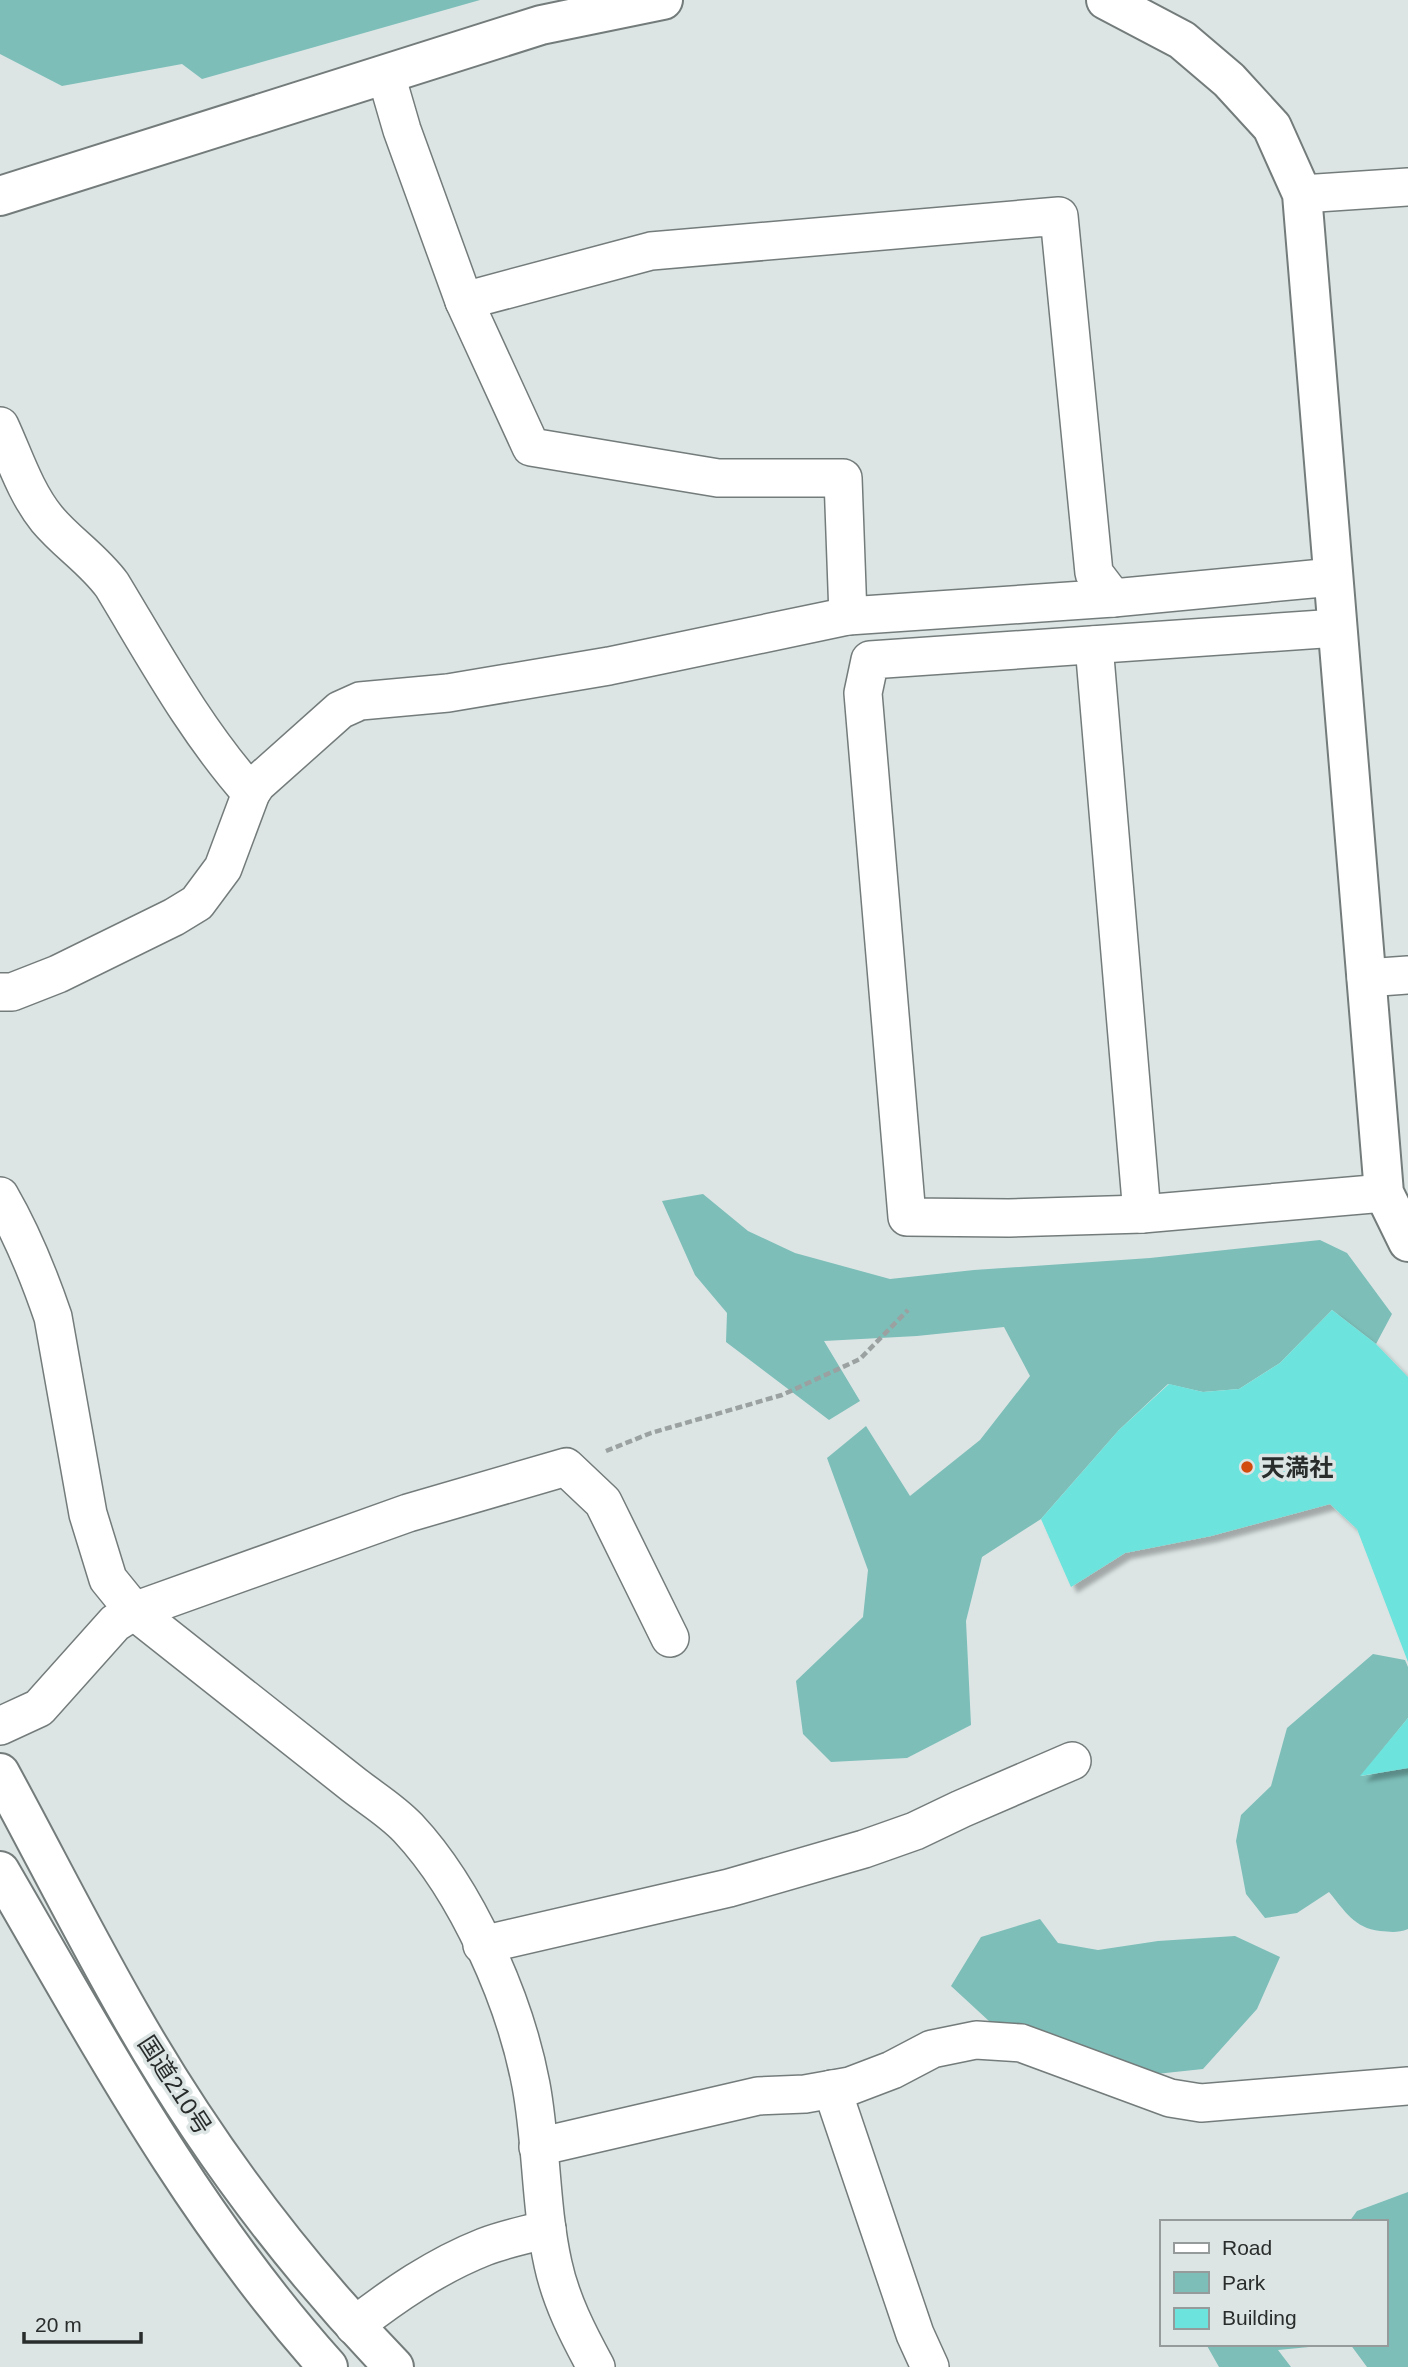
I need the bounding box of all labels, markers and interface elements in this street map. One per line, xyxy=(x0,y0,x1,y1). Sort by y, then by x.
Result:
place label: 天満社 xyxy=(1261,1454,1333,1481)
marker: 天満社 xyxy=(1239,1459,1255,1475)
street label: 国道210号 xyxy=(133,2031,217,2139)
legend xyxy=(1160,2220,1387,2346)
text: Road xyxy=(1222,2236,1272,2259)
text: Park xyxy=(1222,2271,1266,2294)
scale bar xyxy=(24,2300,142,2344)
text: Building xyxy=(1222,2306,1297,2329)
text: 20 m xyxy=(35,2313,82,2336)

